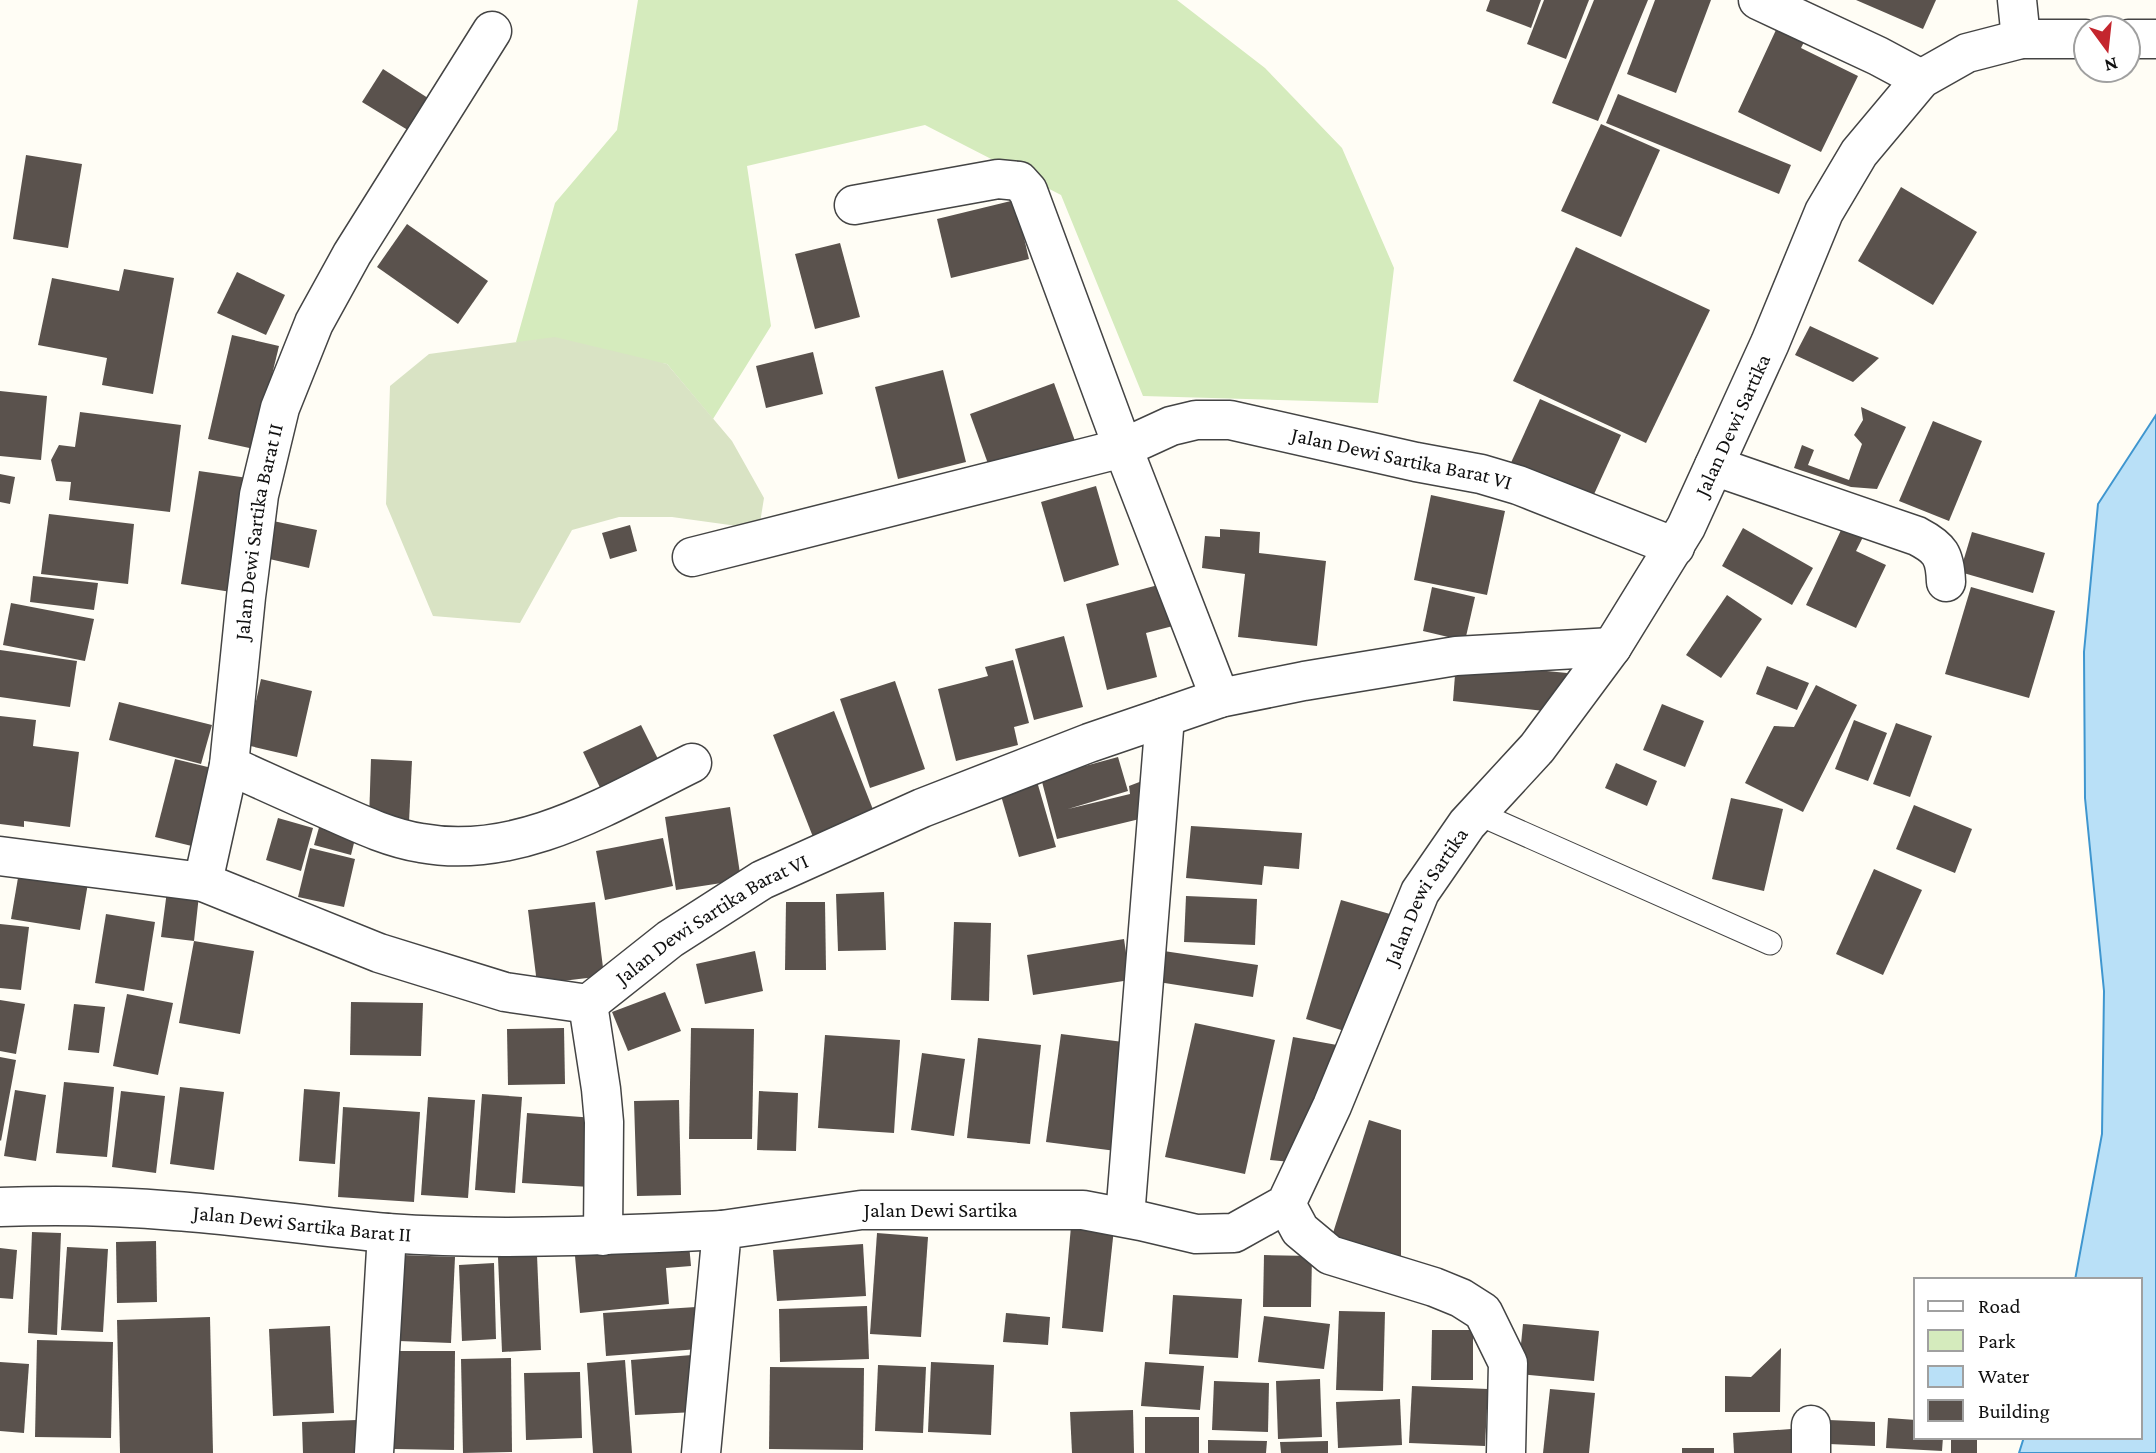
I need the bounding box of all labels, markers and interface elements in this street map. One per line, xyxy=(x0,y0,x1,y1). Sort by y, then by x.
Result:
north arrow xyxy=(2072,14,2142,84)
text: N xyxy=(2102,53,2120,77)
street label: Jalan Dewi Sartika xyxy=(1689,350,1775,502)
street label: Jalan Dewi Sartika Barat II xyxy=(229,421,288,643)
street label: Jalan Dewi Sartika Barat VI xyxy=(1287,422,1515,495)
street label: Jalan Dewi Sartika xyxy=(1378,823,1473,971)
street label: Jalan Dewi Sartika Barat VI xyxy=(609,849,812,991)
street label: Jalan Dewi Sartika xyxy=(862,1198,1018,1222)
street label: Jalan Dewi Sartika Barat II xyxy=(190,1200,412,1247)
legend xyxy=(1914,1278,2142,1439)
text: Road xyxy=(1978,1294,2021,1318)
text: Park xyxy=(1978,1329,2015,1353)
text: Water xyxy=(1978,1364,2030,1388)
text: Building xyxy=(1978,1399,2050,1423)

